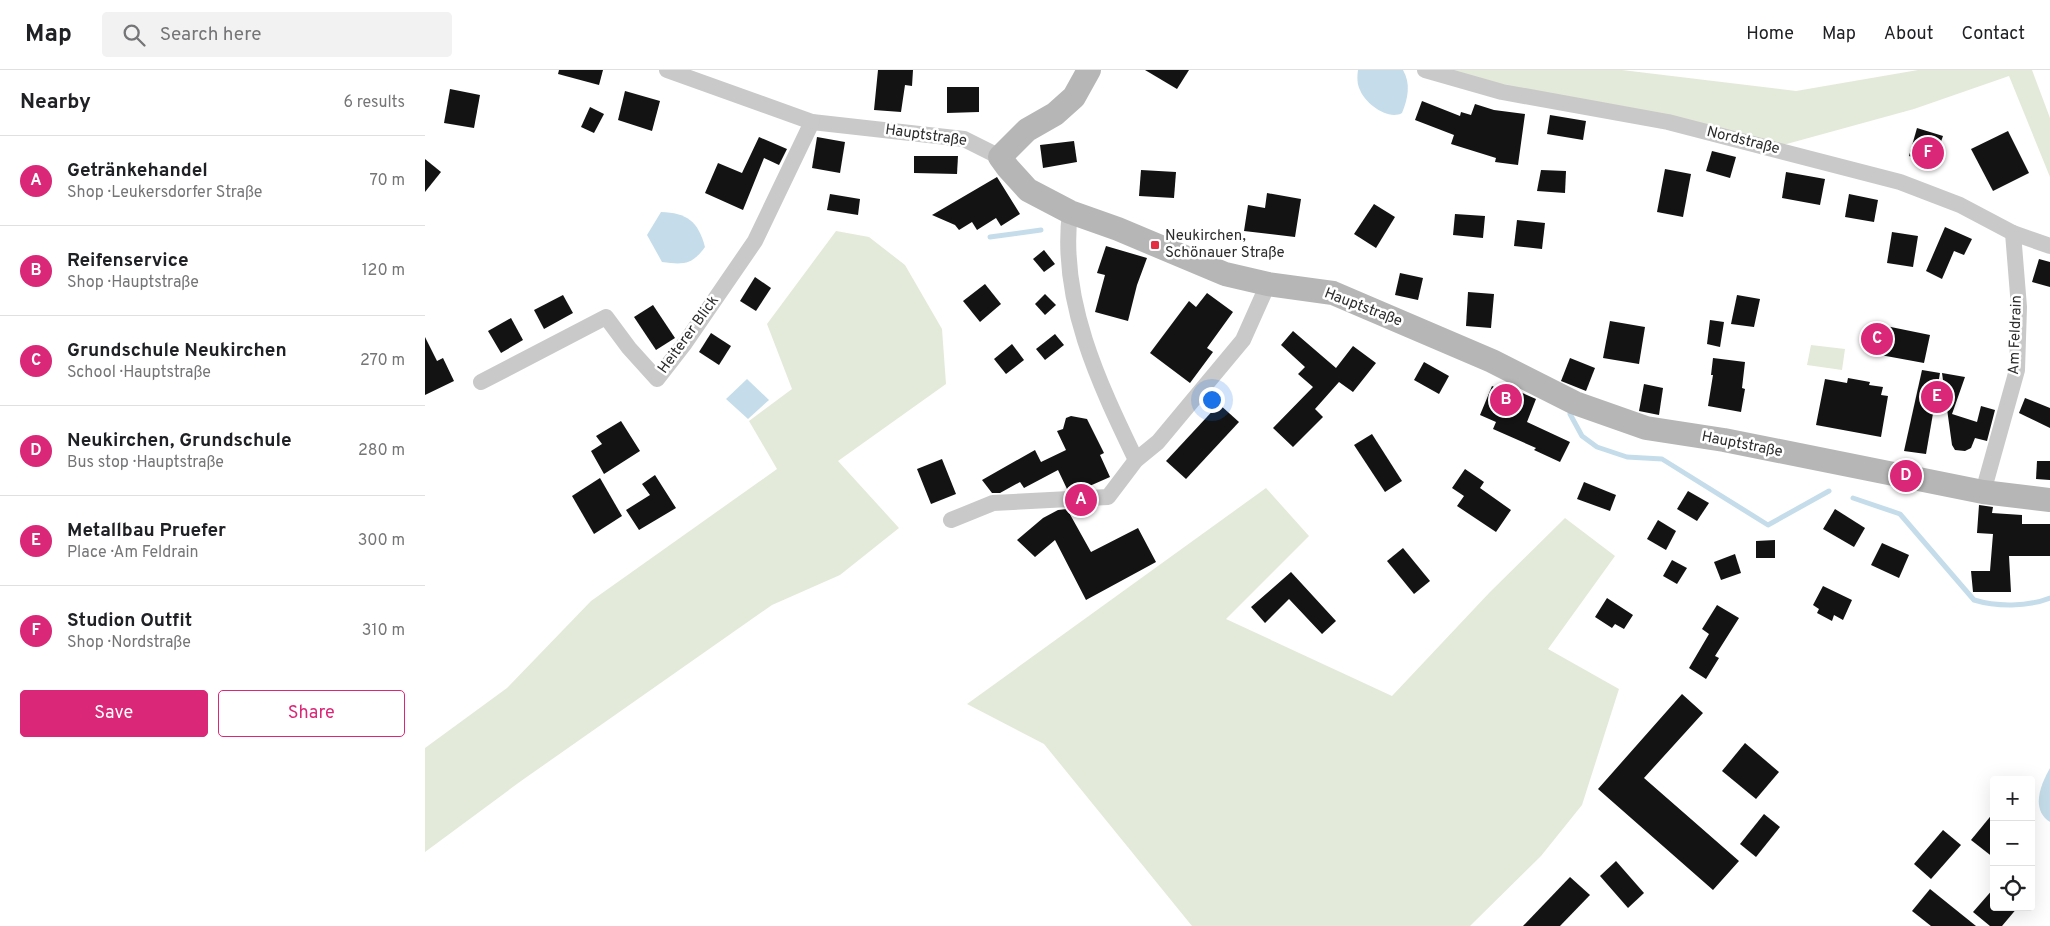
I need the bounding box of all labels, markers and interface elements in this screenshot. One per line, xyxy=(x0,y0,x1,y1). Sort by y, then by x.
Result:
search box xyxy=(102,12,452,57)
text: Map xyxy=(25,20,72,50)
icon: search xyxy=(120,21,148,49)
text: Search here xyxy=(160,23,261,47)
text: Home xyxy=(1746,23,1794,46)
text: Map xyxy=(1822,23,1856,46)
text: About xyxy=(1884,23,1933,46)
text: Contact xyxy=(1961,23,2025,46)
text: Nearby xyxy=(20,89,91,116)
text: 6 results xyxy=(343,93,405,113)
street label: Hauptstraße xyxy=(884,121,968,151)
street label: Nordstraße xyxy=(1705,123,1781,159)
pin: F xyxy=(1912,134,1944,172)
text: Getränkehandel xyxy=(67,159,208,183)
text: A xyxy=(30,171,42,191)
text: 70 m xyxy=(370,171,405,191)
text: Shop · Leukersdorfer Straße xyxy=(67,183,262,203)
place label: Neukirchen, Schönauer Straße xyxy=(1165,227,1285,263)
marker: Neukirchen, Schönauer Straße xyxy=(1149,239,1161,251)
text: Reifenservice xyxy=(67,249,189,273)
text: B xyxy=(30,261,42,281)
text: 120 m xyxy=(362,261,405,281)
text: Shop · Hauptstraße xyxy=(67,273,199,293)
street label: Hauptstraße xyxy=(1321,284,1405,332)
street label: Heiterer Blick xyxy=(654,292,724,378)
street label: Am Feldrain xyxy=(2005,295,2027,375)
pin: C xyxy=(1861,320,1893,358)
text: Grundschule Neukirchen xyxy=(67,339,287,363)
text: C xyxy=(31,351,41,371)
text: 270 m xyxy=(360,351,405,371)
text: School · Hauptstraße xyxy=(67,363,211,383)
pin: E xyxy=(1921,378,1953,416)
pin: B xyxy=(1490,381,1522,419)
your location xyxy=(1199,387,1225,413)
street label: Hauptstraße xyxy=(1700,428,1784,462)
text: Neukirchen, Grundschule xyxy=(67,429,292,453)
text: D xyxy=(30,441,42,461)
text: 280 m xyxy=(358,441,405,461)
text: Bus stop · Hauptstraße xyxy=(67,453,224,473)
pin: D xyxy=(1890,457,1922,495)
pin: A xyxy=(1065,481,1097,519)
text: Metallbau Pruefer xyxy=(67,519,226,543)
text: E xyxy=(31,531,41,551)
text: 300 m xyxy=(358,531,405,551)
text: Place · Am Feldrain xyxy=(67,543,199,563)
text: Studion Outfit xyxy=(67,609,192,633)
text: F xyxy=(31,621,41,641)
text: 310 m xyxy=(362,621,405,641)
text: Shop · Nordstraße xyxy=(67,633,191,653)
button: Save xyxy=(20,690,208,737)
button: Share xyxy=(218,690,405,737)
map controls xyxy=(1990,776,2035,911)
button: + xyxy=(1990,776,2035,821)
button: − xyxy=(1990,821,2035,866)
button: locate xyxy=(1990,866,2035,911)

